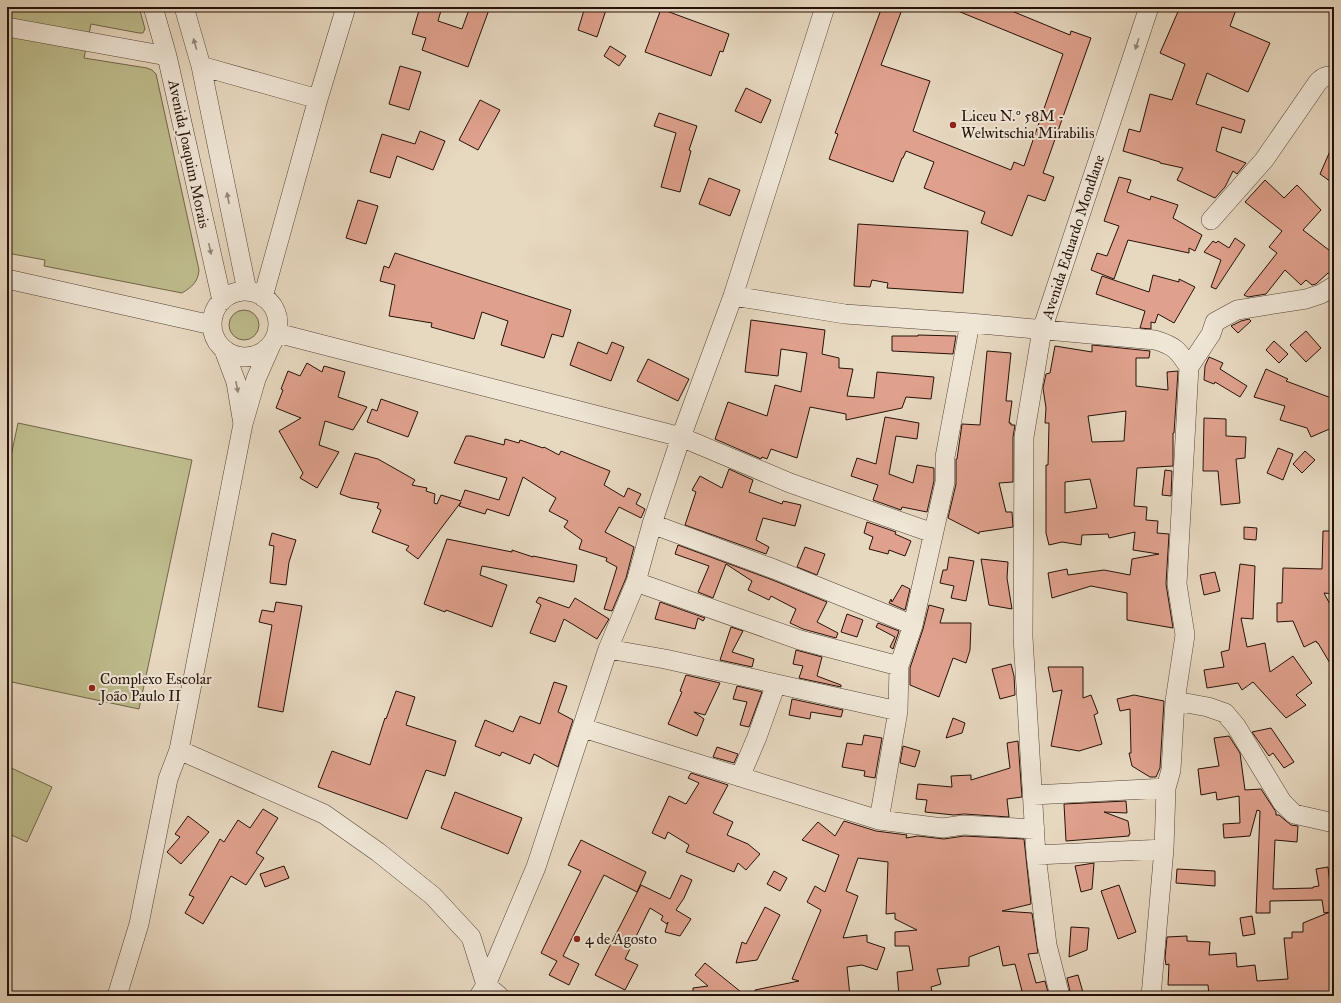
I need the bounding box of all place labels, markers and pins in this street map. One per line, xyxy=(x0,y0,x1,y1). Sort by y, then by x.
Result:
place label: Liceu N.º 58M - Welwitschia Mirabilis xyxy=(961,107,1094,142)
marker: Liceu N.º 58M - Welwitschia Mirabilis xyxy=(948,120,958,130)
place label: Complexo Escolar João Paulo II xyxy=(98,670,212,706)
marker: Complexo Escolar João Paulo II xyxy=(87,683,97,693)
place label: 4 de Agosto xyxy=(585,930,657,948)
marker: 4 de Agosto xyxy=(572,934,582,944)

